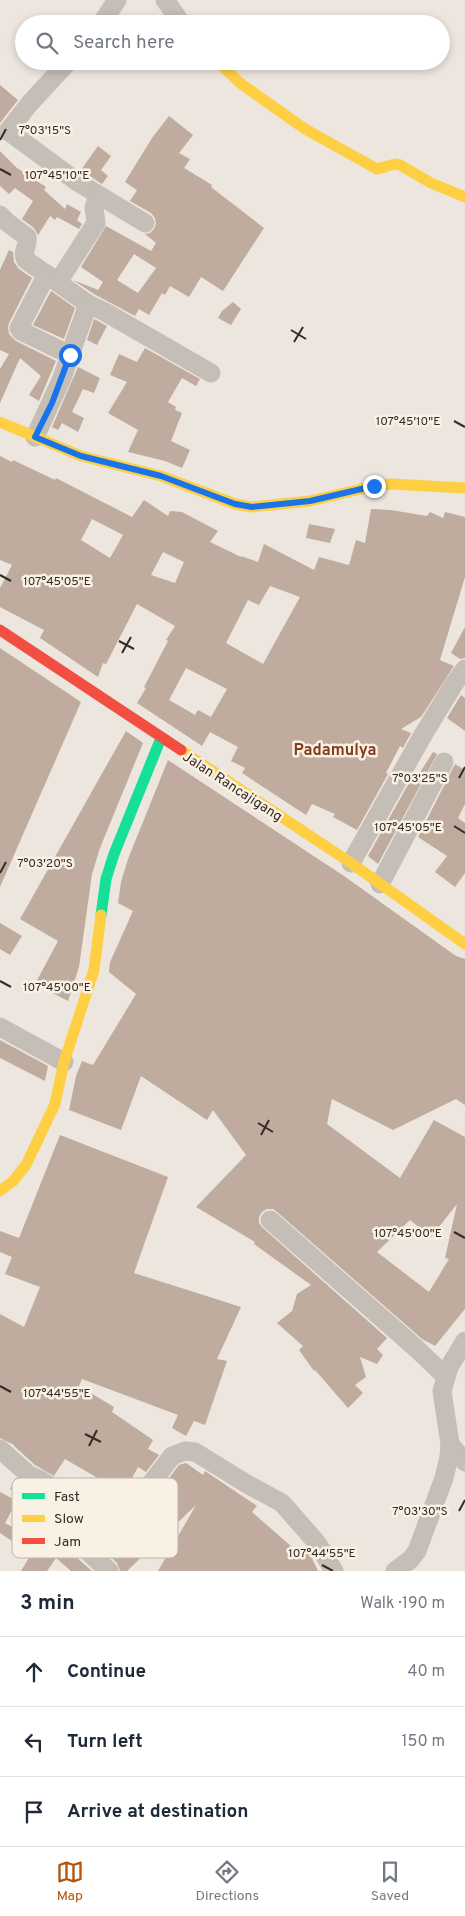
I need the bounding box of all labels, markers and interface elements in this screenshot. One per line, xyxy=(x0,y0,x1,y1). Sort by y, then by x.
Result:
search box xyxy=(15,15,450,70)
icon: search xyxy=(33,29,61,57)
text: Search here xyxy=(73,31,175,55)
text: 7°03'15"S xyxy=(19,123,71,139)
text: 107°45'10"E xyxy=(25,168,89,184)
route start xyxy=(59,344,82,367)
text: 107°45'10"E xyxy=(376,414,440,430)
route end xyxy=(363,475,386,498)
text: 107°45'05"E xyxy=(23,574,91,590)
district label: Padamulya xyxy=(294,741,376,761)
street label: Jalan Rancajigang xyxy=(179,749,285,826)
text: 7°03'25"S xyxy=(392,771,448,787)
text: 107°45'05"E xyxy=(374,820,442,836)
text: 7°03'20"S xyxy=(17,856,73,872)
text: 107°45'00"E xyxy=(23,980,91,996)
text: 107°45'00"E xyxy=(374,1226,442,1242)
text: 107°44'55"E xyxy=(23,1386,91,1402)
legend xyxy=(12,1478,178,1558)
text: Fast xyxy=(54,1489,80,1506)
text: 7°03'30"S xyxy=(392,1504,448,1520)
text: Slow xyxy=(54,1511,84,1528)
text: Jam xyxy=(54,1534,81,1551)
text: 107°44'55"E xyxy=(288,1546,356,1562)
text: 3 min xyxy=(20,1590,75,1617)
text: Walk · 190 m xyxy=(360,1594,445,1614)
icon: ahead xyxy=(20,1658,48,1686)
text: Continue xyxy=(67,1660,146,1684)
text: 40 m xyxy=(407,1662,445,1682)
icon: left xyxy=(20,1728,48,1756)
text: Turn left xyxy=(67,1730,143,1754)
text: 150 m xyxy=(402,1732,445,1752)
icon: arrive xyxy=(20,1798,48,1826)
text: Arrive at destination xyxy=(67,1800,248,1824)
tab: Map xyxy=(56,1858,84,1905)
tab: Directions xyxy=(195,1858,259,1905)
tab: Saved xyxy=(371,1858,409,1905)

